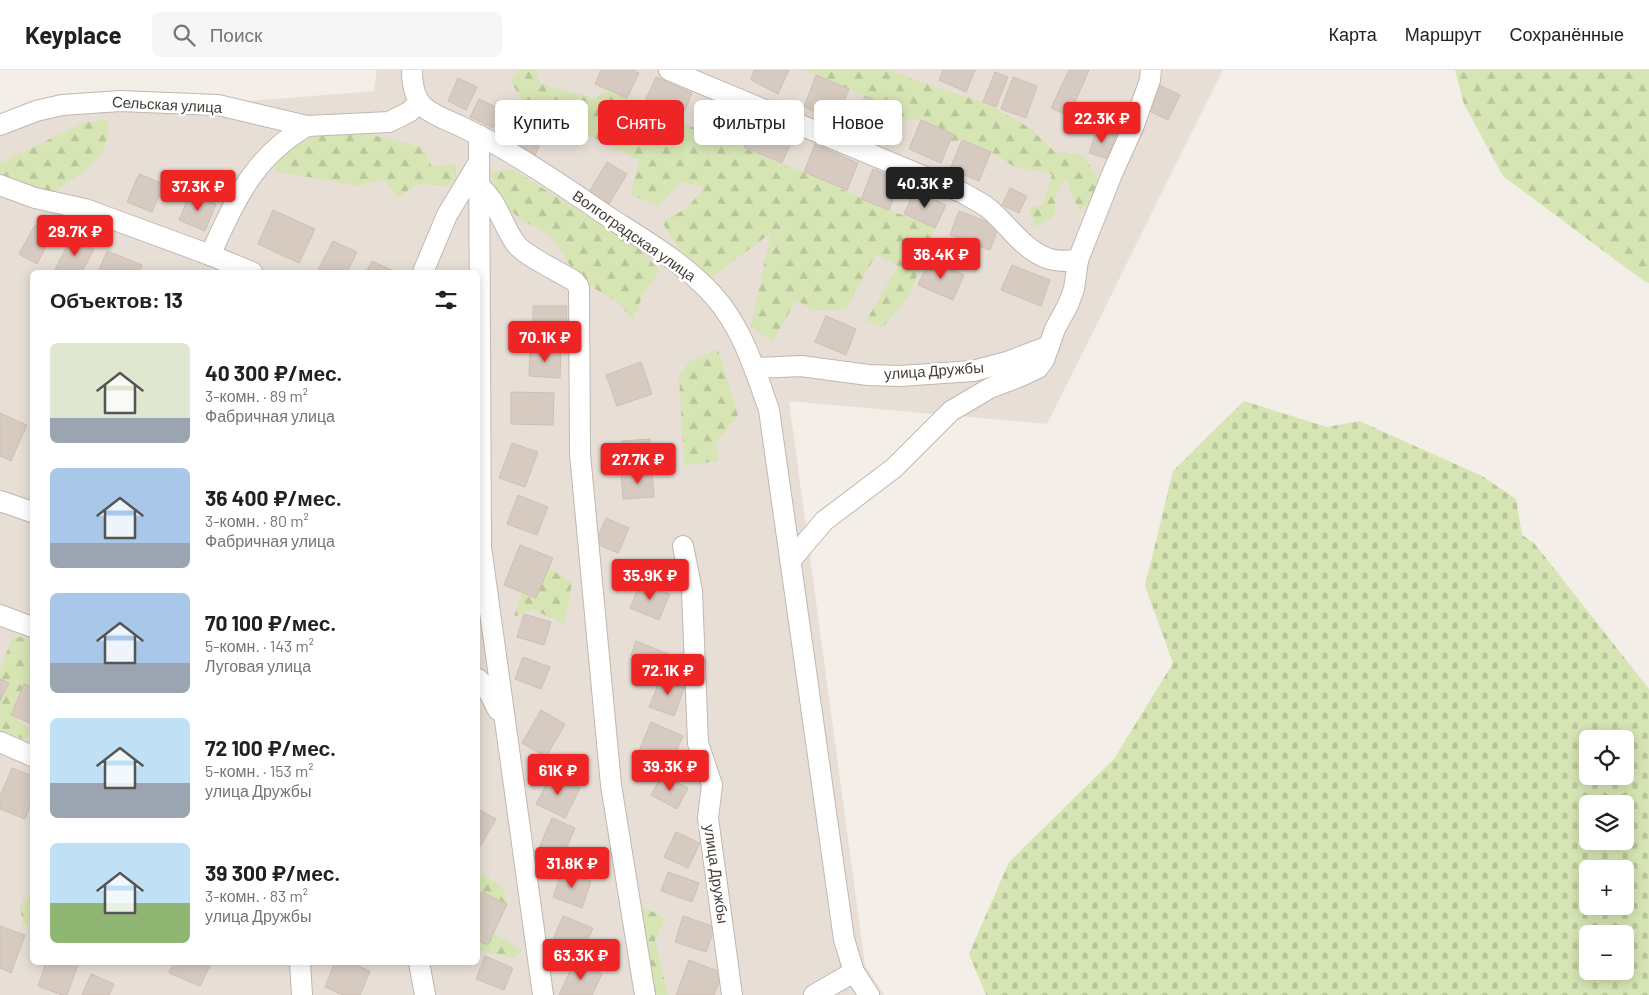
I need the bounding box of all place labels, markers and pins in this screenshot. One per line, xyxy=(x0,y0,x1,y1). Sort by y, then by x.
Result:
pin: 22.3K ₽ xyxy=(1056,102,1148,144)
pin: 40.3K ₽ xyxy=(879,166,971,209)
pin: 37.3K ₽ xyxy=(152,170,244,212)
pin: 29.7K ₽ xyxy=(29,214,121,257)
pin: 36.4K ₽ xyxy=(895,238,987,280)
pin: 70.1K ₽ xyxy=(499,320,591,363)
pin: 27.7K ₽ xyxy=(592,442,684,485)
pin: 35.9K ₽ xyxy=(604,558,696,601)
pin: 72.1K ₽ xyxy=(622,654,714,696)
pin: 39.3K ₽ xyxy=(624,750,716,792)
pin: 61K ₽ xyxy=(523,754,593,796)
pin: 31.8K ₽ xyxy=(526,846,618,889)
pin: 63.3K ₽ xyxy=(535,938,627,981)

